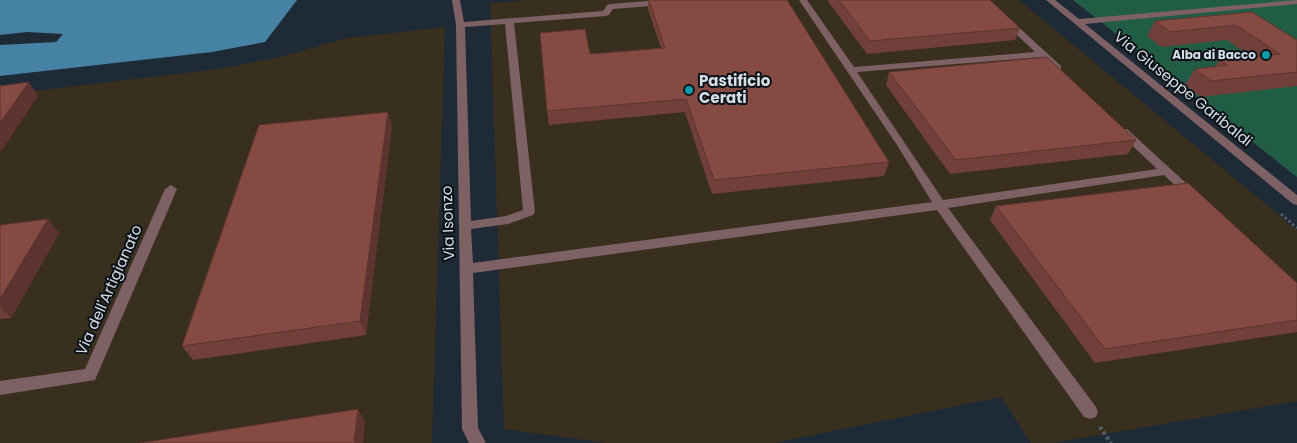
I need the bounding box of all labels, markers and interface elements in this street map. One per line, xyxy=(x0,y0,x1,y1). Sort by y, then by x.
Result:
street label: Via Giuseppe Garibaldi xyxy=(1110,26,1257,151)
place label: Alba di Bacco xyxy=(1172,46,1256,63)
marker: Alba di Bacco xyxy=(1260,49,1272,61)
place label: Pastificio Cerati xyxy=(699,70,771,108)
marker: Pastificio Cerati xyxy=(683,84,695,96)
street label: Via Isonzo xyxy=(436,185,459,261)
street label: Via dell'Artigianato xyxy=(70,221,147,358)

